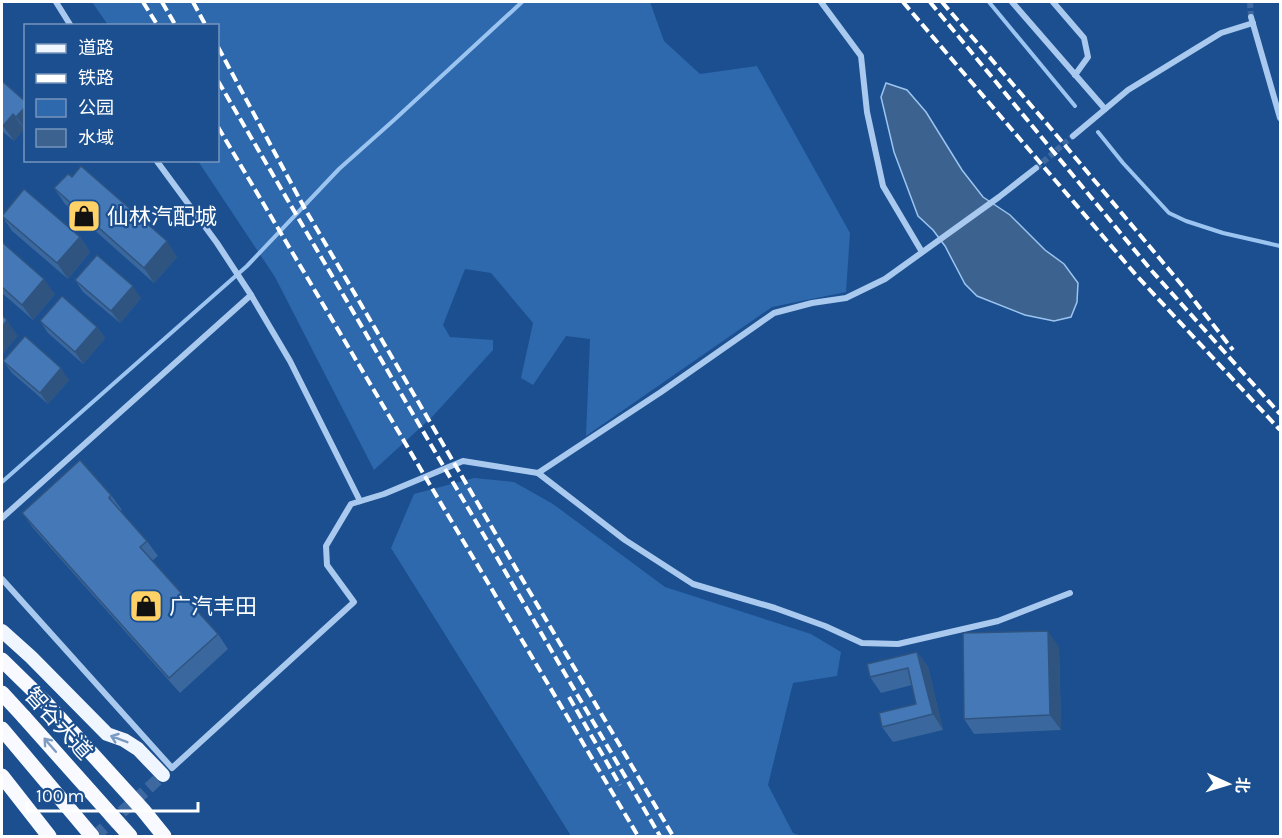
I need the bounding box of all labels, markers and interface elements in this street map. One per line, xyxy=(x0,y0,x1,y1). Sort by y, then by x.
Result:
legend xyxy=(24,24,219,162)
text: 道路 xyxy=(78,37,114,59)
text: 铁路 xyxy=(78,67,114,89)
text: 公园 xyxy=(78,97,114,119)
text: 水域 xyxy=(78,127,114,149)
shop icon: 仙林汽配城 xyxy=(66,198,102,234)
place label: 仙林汽配城 xyxy=(107,204,217,230)
shop icon: 广汽丰田 xyxy=(128,588,164,624)
place label: 广汽丰田 xyxy=(169,594,257,620)
street label: 智谷大道 xyxy=(19,682,97,765)
one-way arrow xyxy=(110,733,128,744)
one-way arrow xyxy=(43,738,57,753)
north arrow xyxy=(1198,754,1258,814)
scale bar xyxy=(27,775,198,813)
text: 北 xyxy=(1232,776,1253,794)
text: 100 m xyxy=(36,785,84,807)

